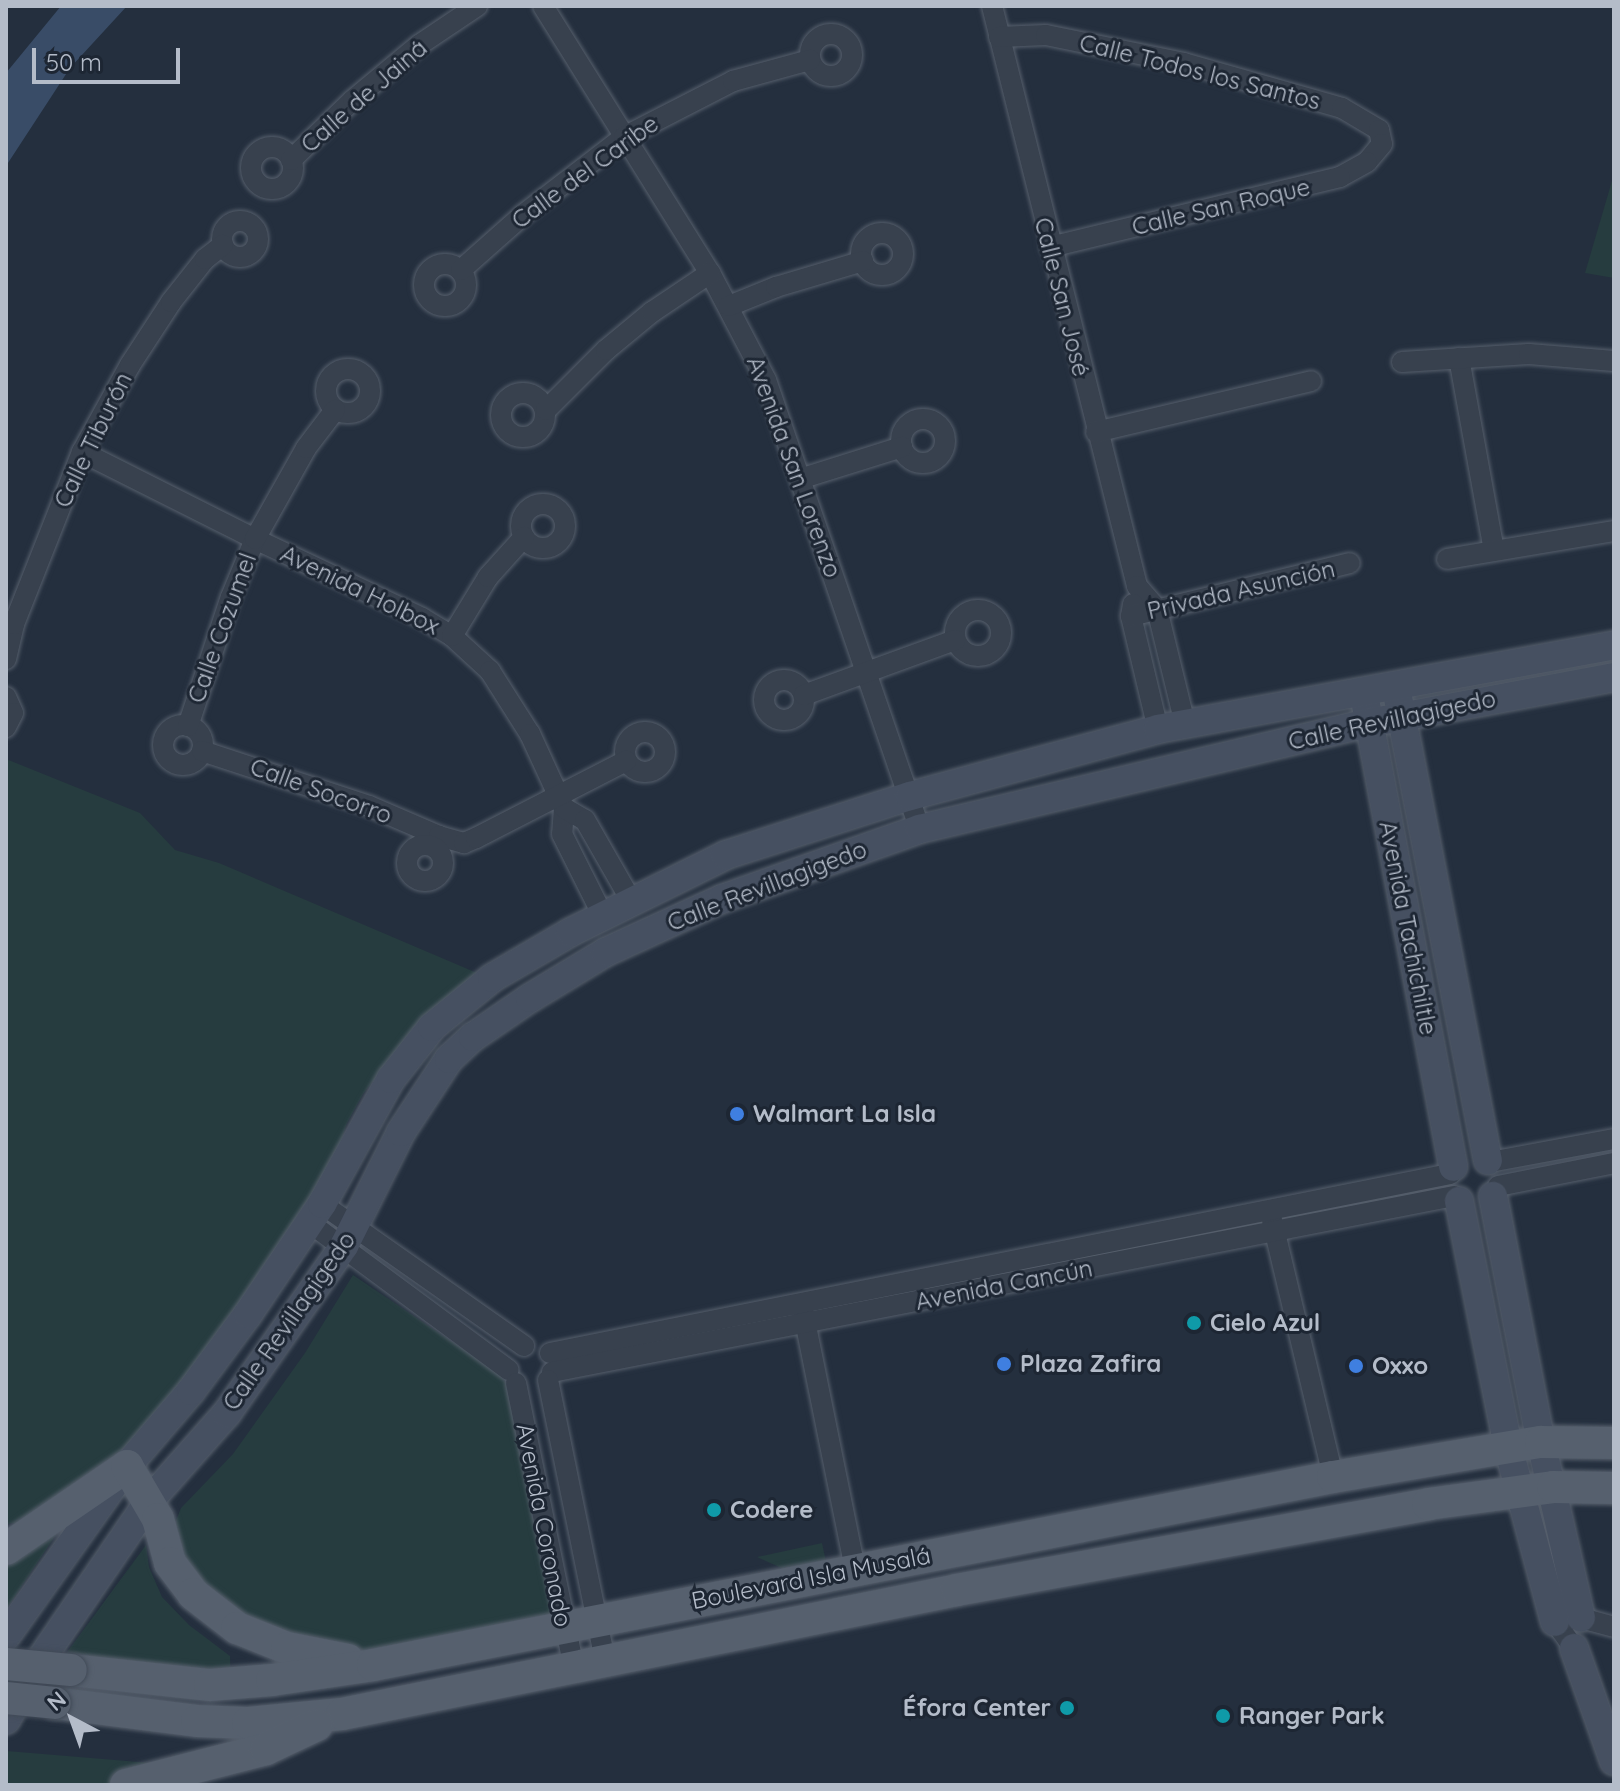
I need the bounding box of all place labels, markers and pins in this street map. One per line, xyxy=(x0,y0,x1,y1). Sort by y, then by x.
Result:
place label: Walmart La Isla xyxy=(753,1100,936,1128)
marker: Walmart La Isla xyxy=(728,1105,746,1123)
place label: Cielo Azul xyxy=(1210,1309,1320,1337)
marker: Cielo Azul xyxy=(1185,1314,1203,1332)
place label: Plaza Zafira xyxy=(1020,1350,1161,1378)
place label: Oxxo xyxy=(1372,1352,1428,1380)
marker: Plaza Zafira xyxy=(995,1355,1013,1373)
marker: Oxxo xyxy=(1347,1357,1365,1375)
place label: Codere xyxy=(730,1496,813,1524)
marker: Codere xyxy=(705,1501,723,1519)
place label: Éfora Center xyxy=(903,1694,1051,1722)
marker: Éfora Center xyxy=(1058,1699,1076,1717)
place label: Ranger Park xyxy=(1239,1702,1385,1730)
marker: Ranger Park xyxy=(1214,1707,1232,1725)

